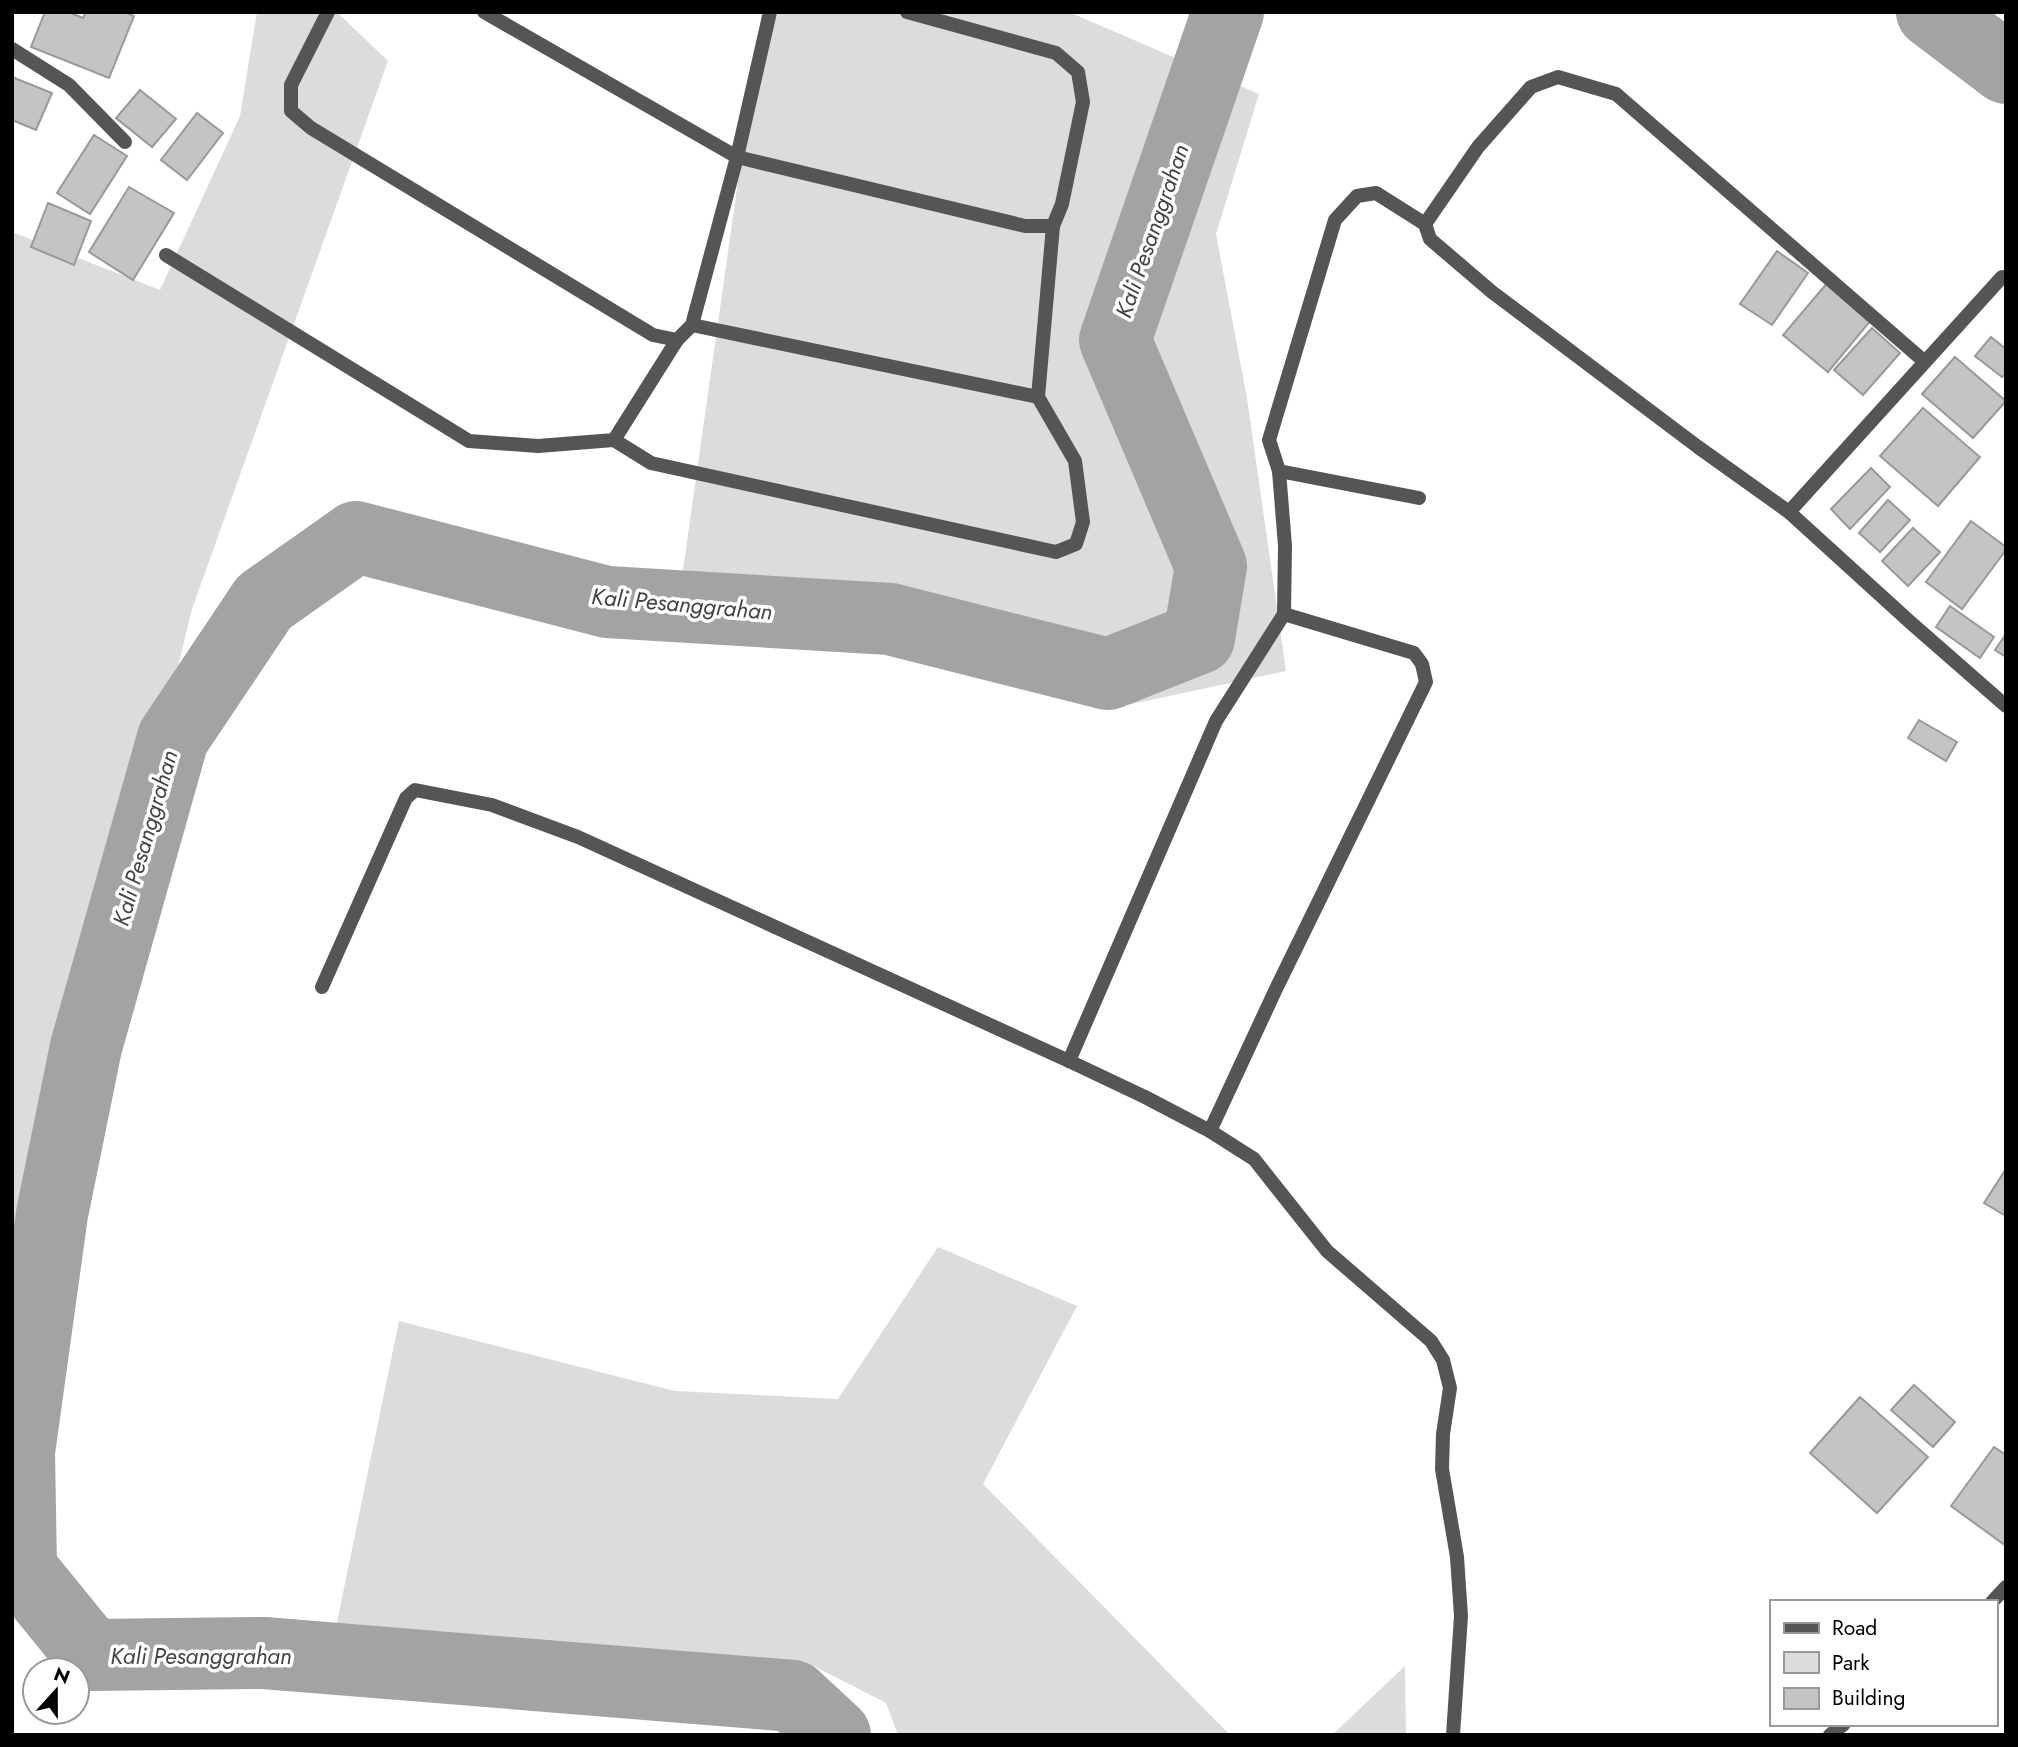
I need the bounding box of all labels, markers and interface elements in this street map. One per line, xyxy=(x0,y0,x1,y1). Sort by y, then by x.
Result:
water label: Kali Pesanggrahan xyxy=(1106,140,1198,322)
water label: Kali Pesanggrahan xyxy=(590,579,774,629)
water label: Kali Pesanggrahan xyxy=(104,746,186,930)
legend xyxy=(1770,1600,1997,1726)
text: Road xyxy=(1832,1613,1877,1643)
water label: Kali Pesanggrahan xyxy=(110,1639,292,1673)
text: Park xyxy=(1832,1648,1870,1678)
north arrow xyxy=(21,1656,91,1726)
text: N xyxy=(50,1660,74,1691)
text: Building xyxy=(1832,1683,1905,1713)

